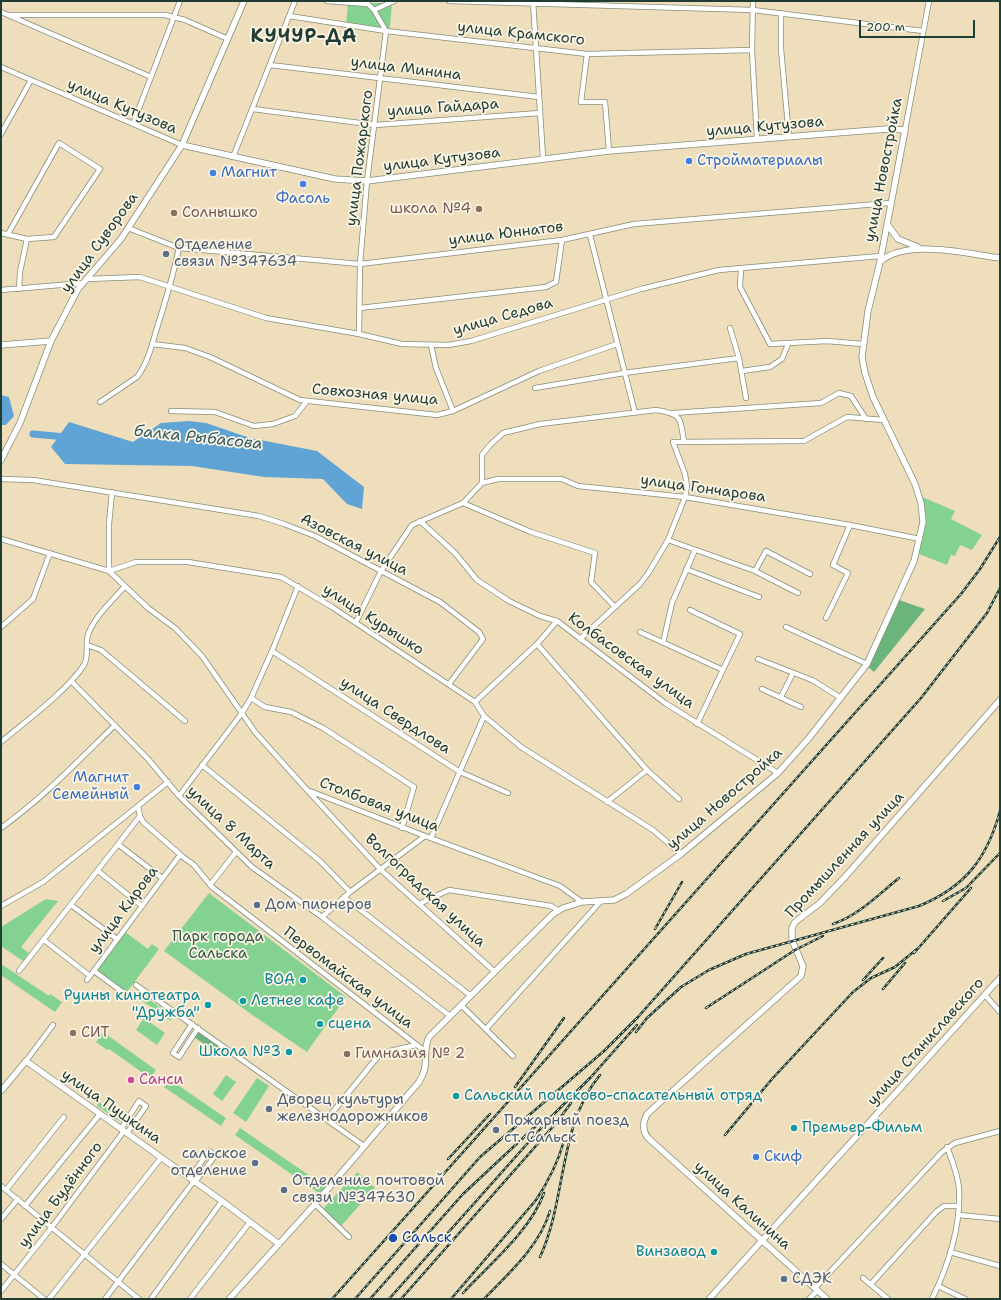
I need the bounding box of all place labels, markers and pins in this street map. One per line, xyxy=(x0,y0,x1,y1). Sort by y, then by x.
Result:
place label: Стройматериалы xyxy=(697,152,823,170)
marker: Стройматериалы xyxy=(684,156,694,166)
place label: Магнит xyxy=(221,164,277,182)
marker: Магнит xyxy=(208,168,218,178)
marker: Фасоль xyxy=(298,179,308,189)
place label: Фасоль xyxy=(276,190,330,208)
place label: школа №4 xyxy=(390,200,471,218)
place label: Солнышко xyxy=(182,204,258,222)
marker: школа №4 xyxy=(474,204,484,214)
marker: Солнышко xyxy=(169,208,179,218)
place label: Отделение связи №347634 xyxy=(174,236,297,271)
marker: Отделение связи №347634 xyxy=(161,249,171,259)
place label: Магнит Семейный xyxy=(52,769,129,804)
marker: Магнит Семейный xyxy=(132,782,142,792)
place label: Дом пионеров xyxy=(265,896,372,914)
marker: Дом пионеров xyxy=(252,900,262,910)
place label: ВОА xyxy=(264,971,295,989)
marker: ВОА xyxy=(298,975,308,985)
place label: Руины кинотеатра "Дружба" xyxy=(64,987,200,1022)
place label: Летнее кафе xyxy=(251,992,344,1010)
marker: Летнее кафе xyxy=(238,996,248,1006)
marker: Руины кинотеатра "Дружба" xyxy=(203,1000,213,1010)
place label: сцена xyxy=(328,1015,371,1033)
marker: сцена xyxy=(315,1019,325,1029)
place label: СИТ xyxy=(81,1024,110,1042)
marker: СИТ xyxy=(68,1028,78,1038)
place label: Школа №3 xyxy=(199,1043,281,1061)
place label: Гимназия № 2 xyxy=(355,1045,465,1063)
marker: Школа №3 xyxy=(284,1047,294,1057)
marker: Гимназия № 2 xyxy=(342,1049,352,1059)
place label: Санси xyxy=(139,1071,183,1089)
marker: Санси xyxy=(126,1075,136,1085)
place label: Сальский поисково-спасательный отряд xyxy=(464,1087,762,1105)
place label: Дворец культуры железнодорожников xyxy=(277,1091,428,1126)
marker: Сальский поисково-спасательный отряд xyxy=(451,1091,461,1101)
marker: Дворец культуры железнодорожников xyxy=(264,1104,274,1114)
place label: Пожарный поезд ст. Сальск xyxy=(504,1112,629,1147)
place label: Премьер-Фильм xyxy=(802,1119,922,1137)
marker: Премьер-Фильм xyxy=(789,1123,799,1133)
marker: Пожарный поезд ст. Сальск xyxy=(491,1125,501,1135)
place label: сальское отделение xyxy=(170,1145,247,1180)
place label: Скиф xyxy=(764,1148,802,1166)
marker: Скиф xyxy=(751,1152,761,1162)
marker: сальское отделение xyxy=(250,1158,260,1168)
place label: Отделение почтовой связи №347630 xyxy=(292,1172,445,1207)
marker: Отделение почтовой связи №347630 xyxy=(279,1185,289,1195)
place label: Сальск xyxy=(402,1229,452,1247)
marker: Сальск xyxy=(387,1232,399,1244)
place label: Винзавод xyxy=(636,1243,706,1261)
marker: Винзавод xyxy=(709,1247,719,1257)
place label: СДЭК xyxy=(792,1270,832,1288)
marker: СДЭК xyxy=(779,1274,789,1284)

